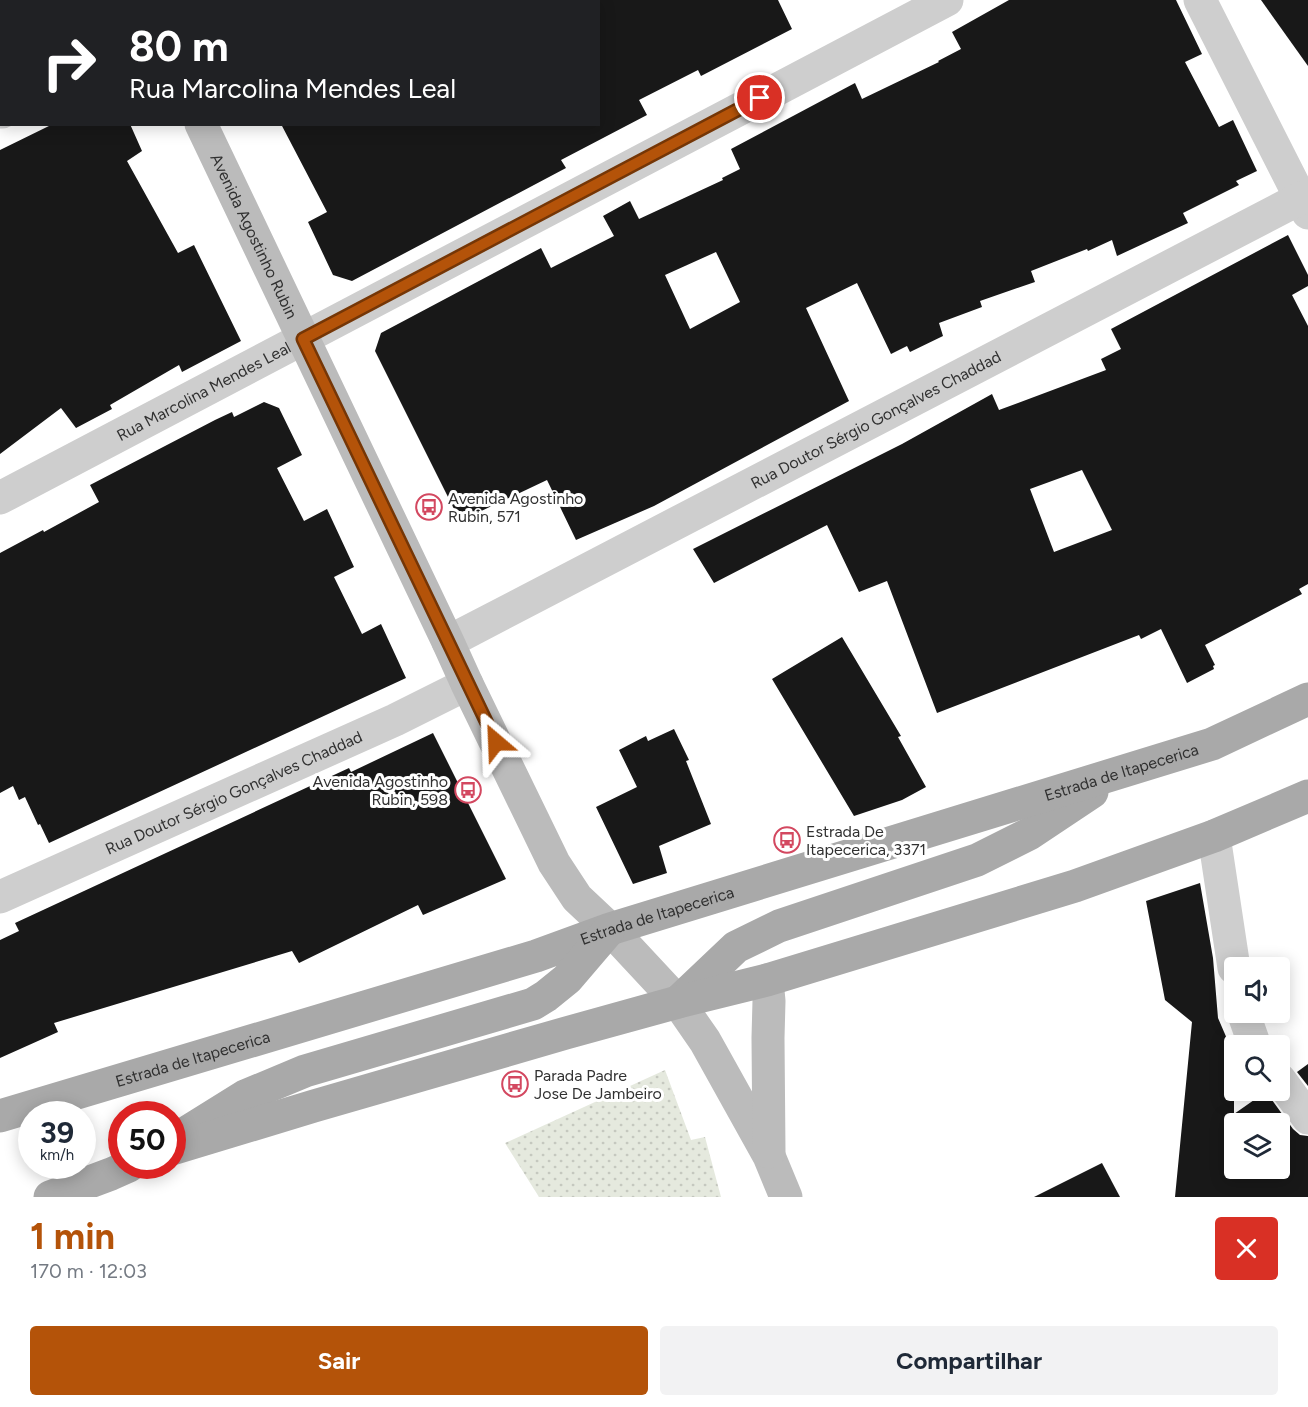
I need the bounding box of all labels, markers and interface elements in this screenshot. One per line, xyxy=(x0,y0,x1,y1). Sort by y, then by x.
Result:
text: 80 m xyxy=(129,21,229,72)
icon: right xyxy=(30,24,108,102)
text: Rua Marcolina Mendes Leal xyxy=(129,72,456,105)
pin xyxy=(734,72,785,123)
icon: arrive xyxy=(743,81,776,114)
street label: Avenida Agostinho Rubin xyxy=(207,150,302,322)
street label: Rua Marcolina Mendes Leal xyxy=(113,337,294,445)
street label: Rua Doutor Sérgio Gonçalves Chaddad xyxy=(747,347,1004,492)
place label: Avenida Agostinho Rubin, 571 xyxy=(448,489,583,526)
bus stop icon: Avenida Agostinho Rubin, 571 xyxy=(414,492,444,522)
position arrow xyxy=(464,710,528,774)
street label: Rua Doutor Sérgio Gonçalves Chaddad xyxy=(102,727,365,858)
street label: Estrada de Itapecerica xyxy=(1042,739,1201,805)
place label: Avenida Agostinho Rubin, 598 xyxy=(313,772,448,809)
bus stop icon: Avenida Agostinho Rubin, 598 xyxy=(453,775,483,805)
place label: Estrada De Itapecerica, 3371 xyxy=(806,822,926,859)
bus stop icon: Estrada De Itapecerica, 3371 xyxy=(772,825,802,855)
street label: Estrada de Itapecerica xyxy=(577,882,736,949)
map controls xyxy=(1224,957,1290,1179)
button: sound xyxy=(1224,957,1290,1023)
street label: Estrada de Itapecerica xyxy=(113,1026,272,1091)
button: search xyxy=(1224,1035,1290,1101)
place label: Parada Padre Jose De Jambeiro xyxy=(534,1066,662,1103)
bus stop icon: Parada Padre Jose De Jambeiro xyxy=(500,1069,530,1099)
speed limit sign: 50 xyxy=(108,1101,186,1179)
button: layers xyxy=(1224,1113,1290,1179)
text: 39 xyxy=(40,1114,74,1151)
text: km/h xyxy=(40,1146,74,1164)
text: 1 min xyxy=(30,1215,115,1258)
button: close xyxy=(1215,1217,1278,1280)
text: 170 m · 12:03 xyxy=(30,1259,147,1283)
button: Sair xyxy=(30,1326,648,1395)
button: Compartilhar xyxy=(660,1326,1278,1395)

